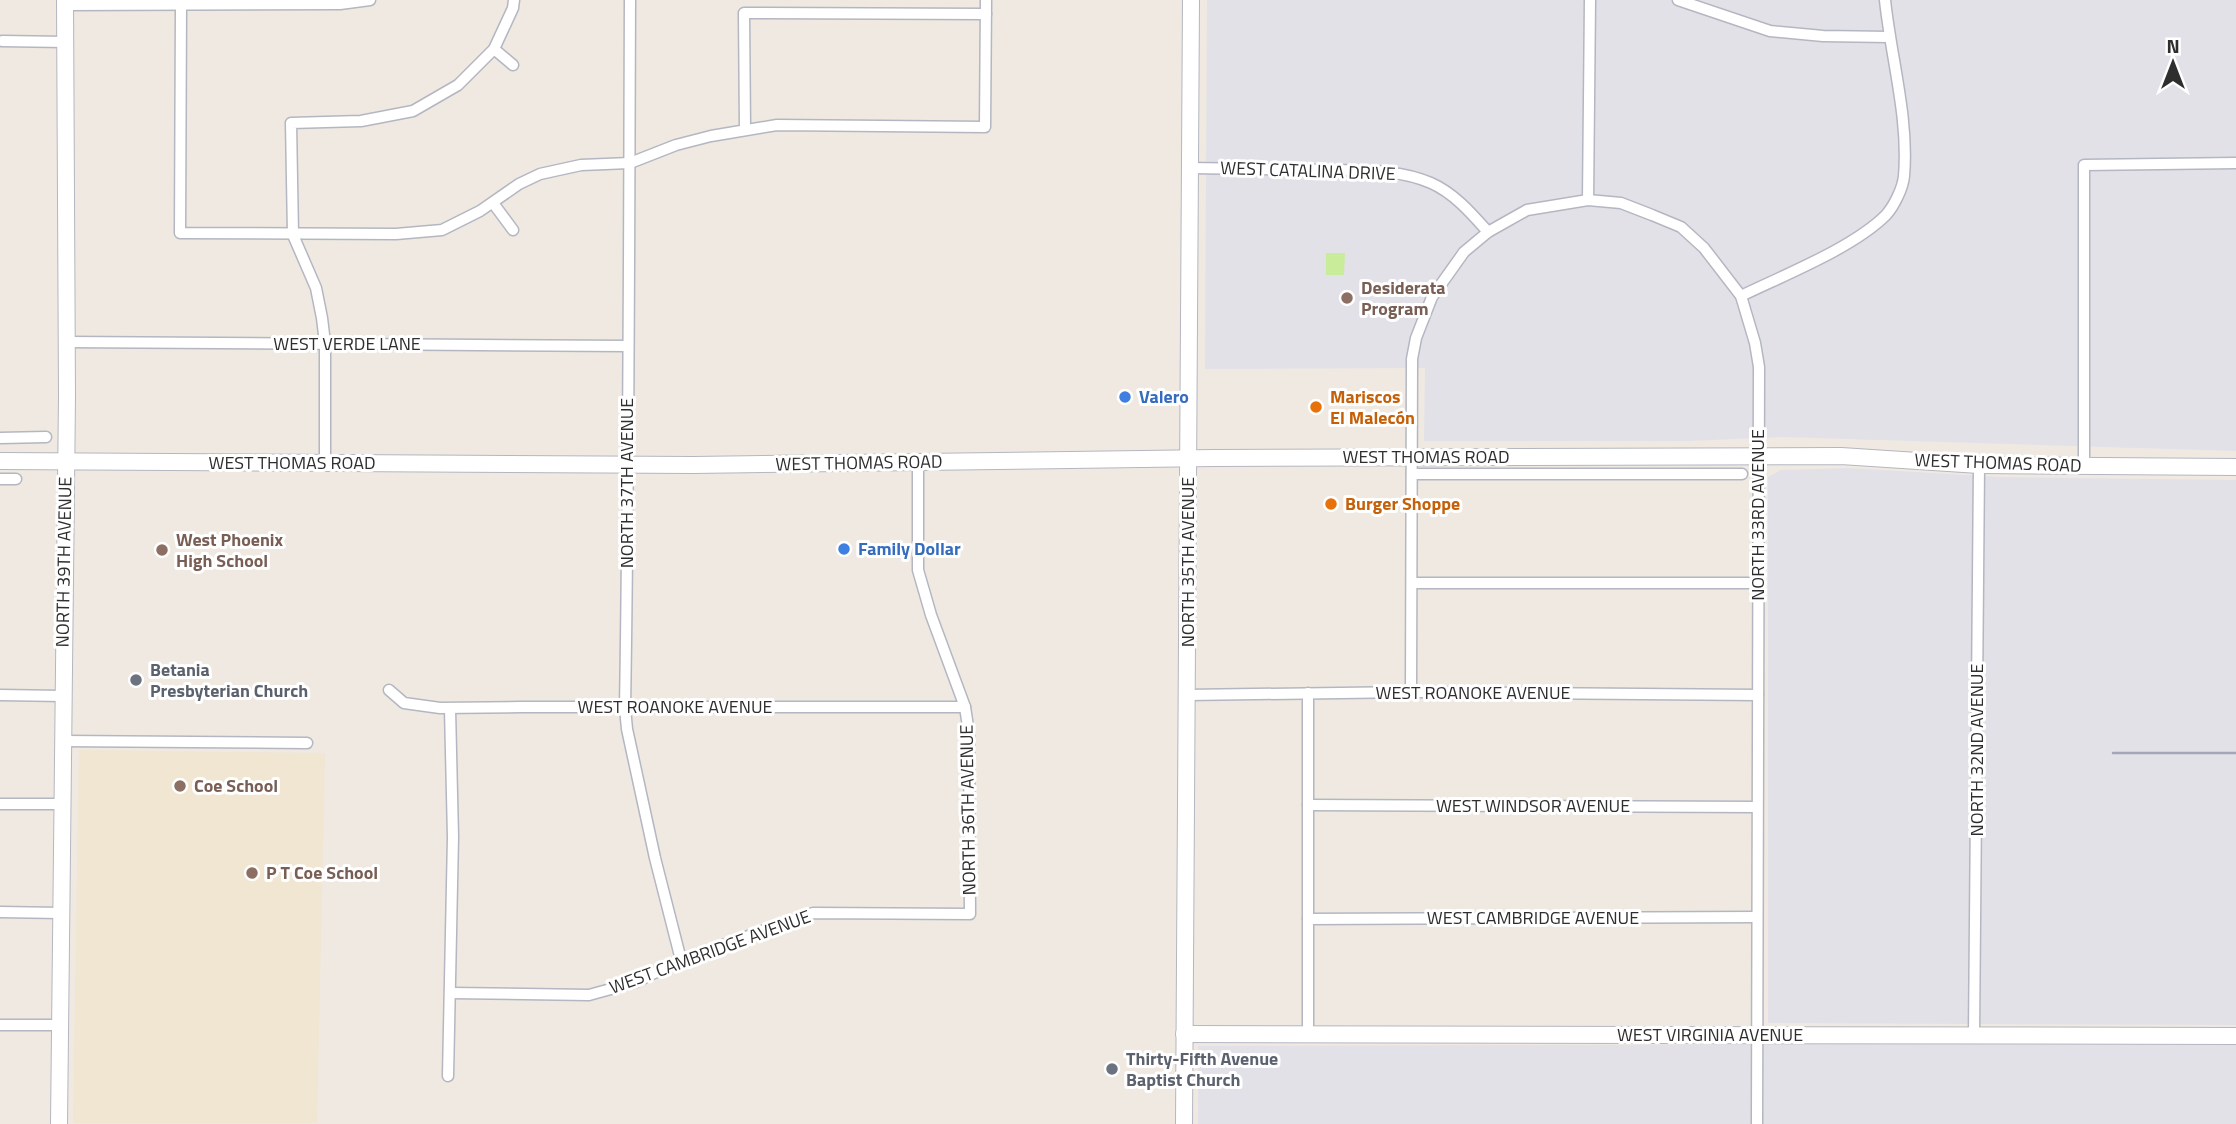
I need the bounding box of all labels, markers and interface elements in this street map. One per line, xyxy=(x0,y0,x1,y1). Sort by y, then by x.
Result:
north arrow xyxy=(2138,28,2208,98)
text: N xyxy=(2166,31,2180,60)
street label: WEST CATALINA DRIVE xyxy=(1220,154,1396,187)
place label: Desiderata Program xyxy=(1361,274,1446,322)
marker: Desiderata Program xyxy=(1339,290,1355,306)
street label: WEST VERDE LANE xyxy=(273,330,421,357)
place label: Valero xyxy=(1139,383,1189,410)
place label: Mariscos El Malecón xyxy=(1330,383,1415,431)
marker: Valero xyxy=(1117,389,1133,405)
street label: NORTH 37TH AVENUE xyxy=(613,398,640,568)
marker: Mariscos El Malecón xyxy=(1308,399,1324,415)
street label: NORTH 33RD AVENUE xyxy=(1744,429,1771,601)
street label: WEST THOMAS ROAD xyxy=(1342,443,1510,470)
street label: WEST THOMAS ROAD xyxy=(1914,446,2082,479)
street label: WEST THOMAS ROAD xyxy=(775,448,943,477)
street label: WEST THOMAS ROAD xyxy=(208,449,376,476)
street label: NORTH 39TH AVENUE xyxy=(49,476,78,648)
street label: NORTH 35TH AVENUE xyxy=(1174,477,1201,647)
place label: Burger Shoppe xyxy=(1345,490,1460,517)
marker: Burger Shoppe xyxy=(1323,496,1339,512)
place label: West Phoenix High School xyxy=(176,526,283,574)
place label: Family Dollar xyxy=(858,535,961,562)
marker: Family Dollar xyxy=(836,541,852,557)
marker: West Phoenix High School xyxy=(154,542,170,558)
place label: Betania Presbyterian Church xyxy=(150,656,308,704)
street label: NORTH 32ND AVENUE xyxy=(1963,664,1990,836)
marker: Betania Presbyterian Church xyxy=(128,672,144,688)
street label: WEST ROANOKE AVENUE xyxy=(1375,679,1571,706)
street label: WEST ROANOKE AVENUE xyxy=(577,693,773,720)
street label: NORTH 36TH AVENUE xyxy=(953,724,982,896)
place label: Coe School xyxy=(194,772,278,799)
marker: Coe School xyxy=(172,778,188,794)
street label: WEST WINDSOR AVENUE xyxy=(1436,792,1630,819)
place label: P T Coe School xyxy=(266,859,378,886)
marker: P T Coe School xyxy=(244,865,260,881)
street label: WEST CAMBRIDGE AVENUE xyxy=(605,903,814,1001)
street label: WEST CAMBRIDGE AVENUE xyxy=(1427,904,1639,931)
street label: WEST VIRGINIA AVENUE xyxy=(1617,1021,1803,1048)
place label: Thirty-Fifth Avenue Baptist Church xyxy=(1126,1045,1278,1093)
marker: Thirty-Fifth Avenue Baptist Church xyxy=(1104,1061,1120,1077)

